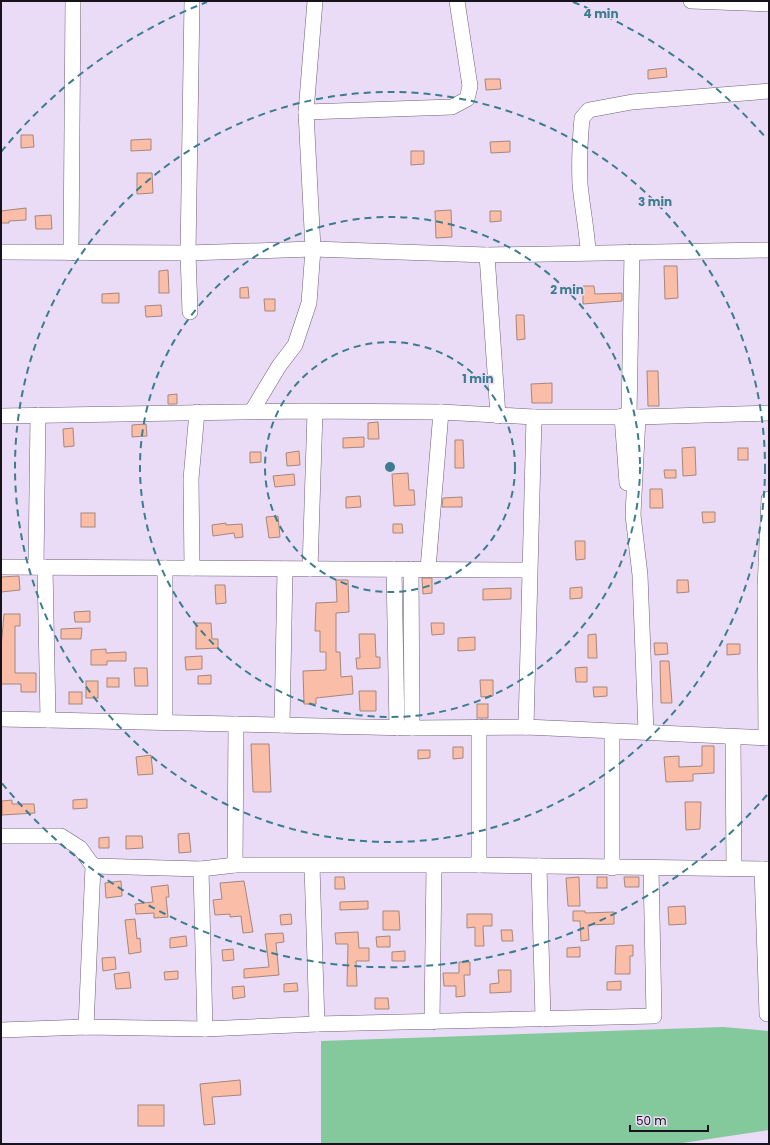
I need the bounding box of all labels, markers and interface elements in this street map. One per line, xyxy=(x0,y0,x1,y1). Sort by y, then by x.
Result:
text: 4 min xyxy=(583,5,619,22)
text: 3 min xyxy=(638,193,672,210)
text: 2 min xyxy=(550,281,584,298)
text: 1 min xyxy=(462,370,494,387)
centre of rings xyxy=(383,460,397,474)
scale bar xyxy=(630,1107,708,1133)
text: 50 m xyxy=(636,1112,667,1129)

